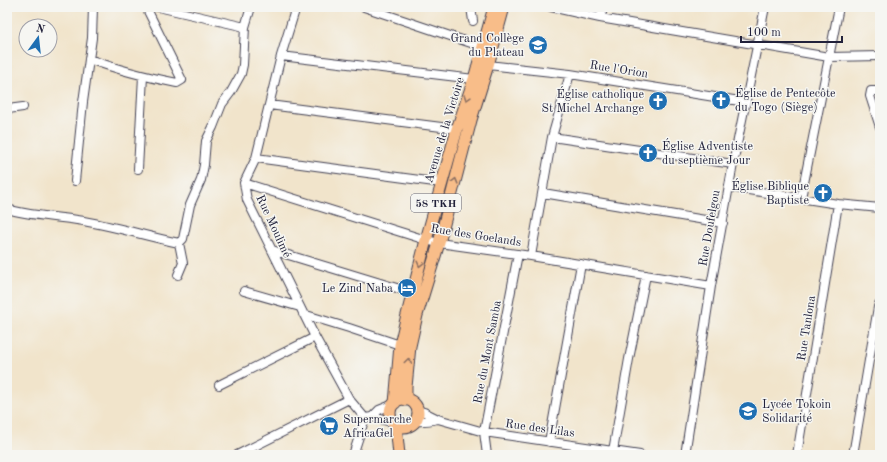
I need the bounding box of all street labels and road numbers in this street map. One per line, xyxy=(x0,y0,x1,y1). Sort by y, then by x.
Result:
street label: Rue l'Orion xyxy=(589,59,649,81)
street label: Avenue de la Victoire xyxy=(423,75,467,185)
street label: Rue Doufelgou xyxy=(697,189,723,267)
street label: Rue Moulimé xyxy=(253,193,293,260)
road number: 58 TKH xyxy=(411,194,461,212)
street label: Rue des Goelands xyxy=(430,223,522,249)
street label: Rue Tanlona xyxy=(796,295,818,362)
street label: Rue du Mont Samba xyxy=(472,299,504,405)
street label: Rue des Lilas xyxy=(504,418,575,440)

